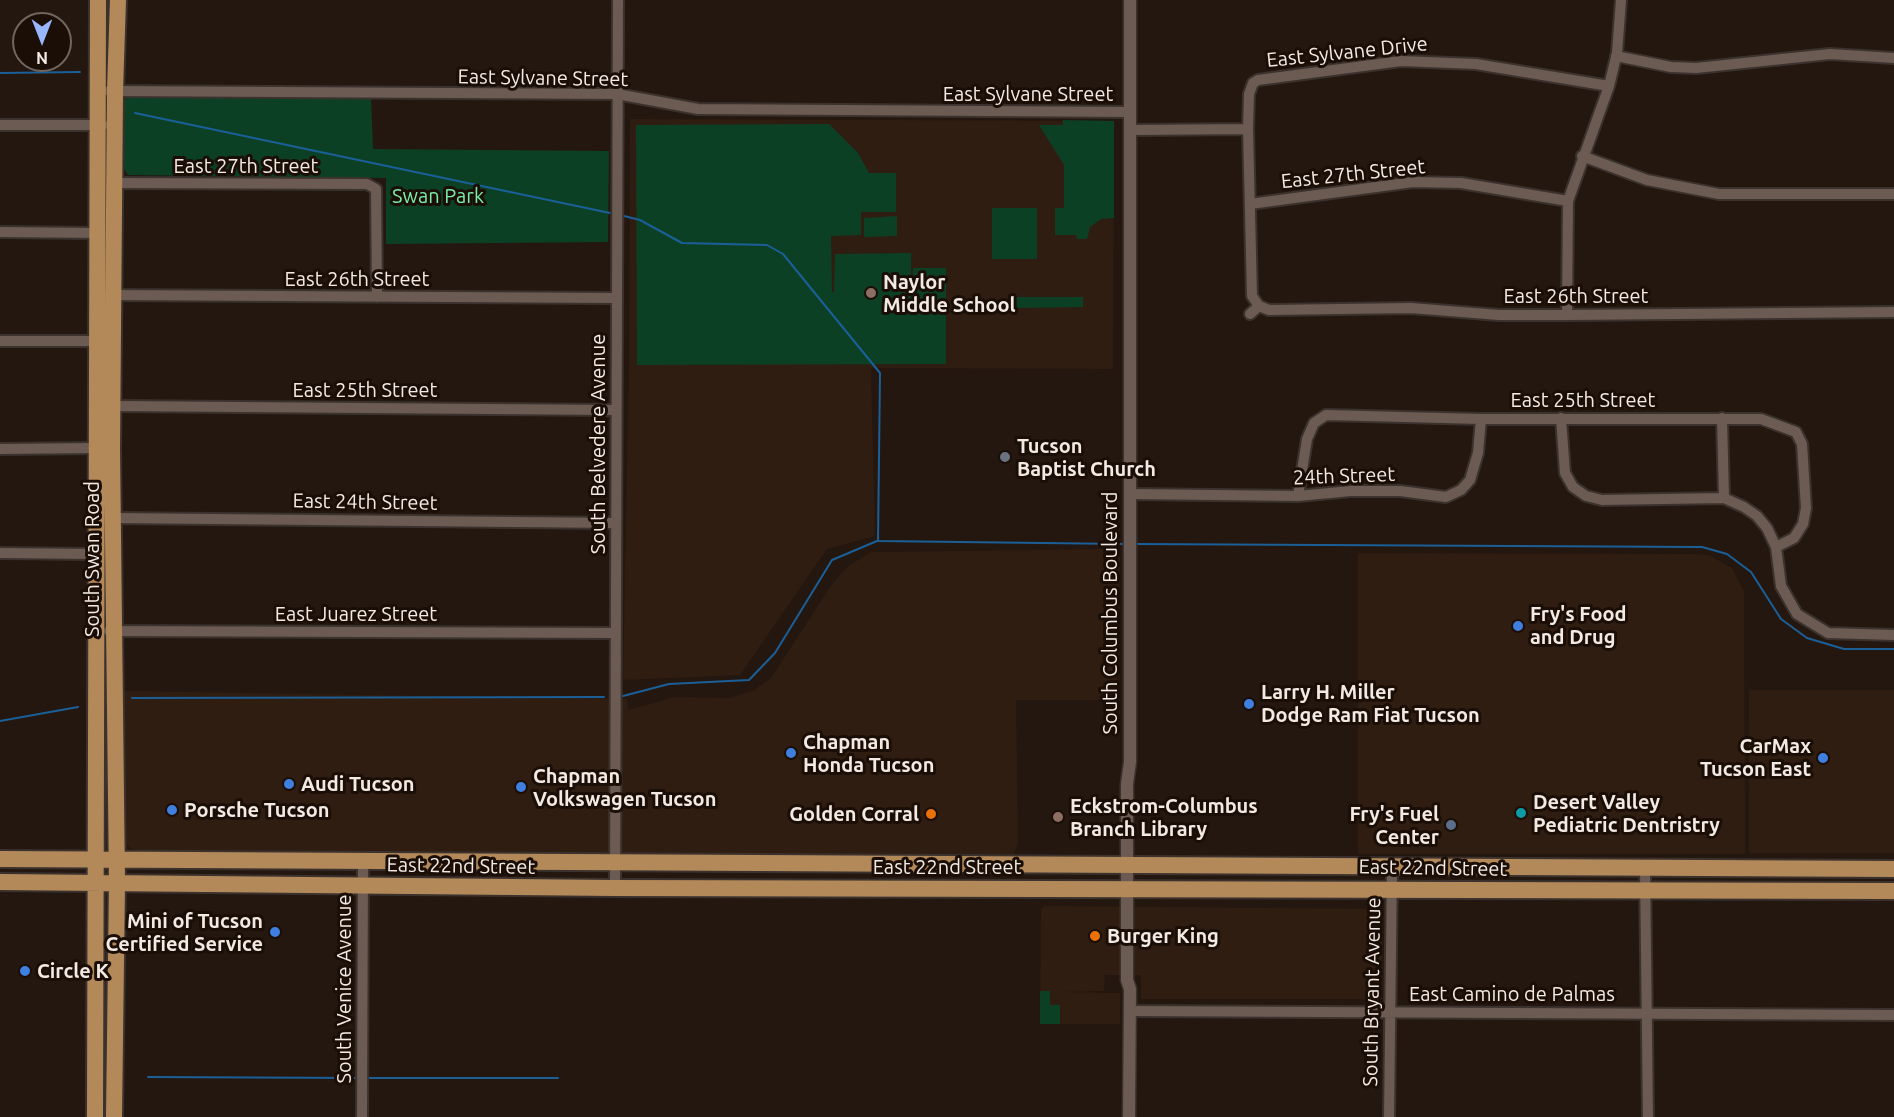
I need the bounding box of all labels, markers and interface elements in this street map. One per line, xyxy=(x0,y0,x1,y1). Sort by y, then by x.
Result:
north arrow xyxy=(12,12,72,72)
street label: East Sylvane Drive xyxy=(1265,32,1429,72)
text: N xyxy=(36,49,48,67)
street label: East Sylvane Street xyxy=(458,65,628,91)
street label: East Sylvane Street xyxy=(943,82,1113,106)
street label: East 27th Street xyxy=(174,154,318,178)
street label: East 27th Street xyxy=(1280,154,1426,194)
park label: Swan Park xyxy=(392,184,484,208)
street label: East 26th Street xyxy=(285,267,429,291)
place label: Naylor Middle School xyxy=(883,270,1016,317)
street label: East 26th Street xyxy=(1504,284,1648,308)
marker: Naylor Middle School xyxy=(864,286,878,300)
street label: South Belvedere Avenue xyxy=(586,334,610,554)
street label: East 25th Street xyxy=(293,378,437,402)
street label: East 25th Street xyxy=(1511,388,1655,412)
place label: Tucson Baptist Church xyxy=(1017,434,1156,481)
marker: Tucson Baptist Church xyxy=(998,450,1012,464)
street label: 24th Street xyxy=(1292,462,1396,490)
street label: South Swan Road xyxy=(80,481,104,637)
street label: East 24th Street xyxy=(292,489,438,515)
street label: South Columbus Boulevard xyxy=(1098,491,1122,735)
street label: East Juarez Street xyxy=(275,602,437,626)
place label: Fry's Food and Drug xyxy=(1530,602,1627,649)
marker: Fry's Food and Drug xyxy=(1511,619,1525,633)
place label: Larry H. Miller Dodge Ram Fiat Tucson xyxy=(1261,680,1480,727)
marker: Larry H. Miller Dodge Ram Fiat Tucson xyxy=(1242,697,1256,711)
place label: Chapman Honda Tucson xyxy=(803,730,934,777)
place label: CarMax Tucson East xyxy=(1700,734,1811,781)
marker: Chapman Honda Tucson xyxy=(784,746,798,760)
marker: CarMax Tucson East xyxy=(1816,751,1830,765)
place label: Chapman Volkswagen Tucson xyxy=(533,764,716,811)
place label: Audi Tucson xyxy=(301,772,415,796)
marker: Audi Tucson xyxy=(282,777,296,791)
marker: Chapman Volkswagen Tucson xyxy=(514,780,528,794)
place label: Desert Valley Pediatric Dentristry xyxy=(1533,790,1720,837)
place label: Eckstrom-Columbus Branch Library xyxy=(1070,794,1258,841)
place label: Porsche Tucson xyxy=(184,798,329,822)
place label: Golden Corral xyxy=(789,802,919,826)
place label: Fry's Fuel Center xyxy=(1349,802,1439,849)
marker: Porsche Tucson xyxy=(165,803,179,817)
marker: Desert Valley Pediatric Dentristry xyxy=(1514,806,1528,820)
marker: Golden Corral xyxy=(924,807,938,821)
marker: Eckstrom-Columbus Branch Library xyxy=(1051,810,1065,824)
marker: Fry's Fuel Center xyxy=(1444,818,1458,832)
street label: East 22nd Street xyxy=(386,853,536,879)
street label: East 22nd Street xyxy=(873,855,1021,879)
street label: East 22nd Street xyxy=(1358,855,1508,881)
street label: South Venice Avenue xyxy=(332,895,356,1083)
street label: South Bryant Avenue xyxy=(1358,897,1386,1087)
place label: Mini of Tucson Certified Service xyxy=(106,909,263,956)
place label: Burger King xyxy=(1107,924,1219,948)
marker: Mini of Tucson Certified Service xyxy=(268,925,282,939)
marker: Burger King xyxy=(1088,929,1102,943)
place label: Circle K xyxy=(37,959,109,983)
marker: Circle K xyxy=(18,964,32,978)
street label: East Camino de Palmas xyxy=(1409,982,1615,1006)

